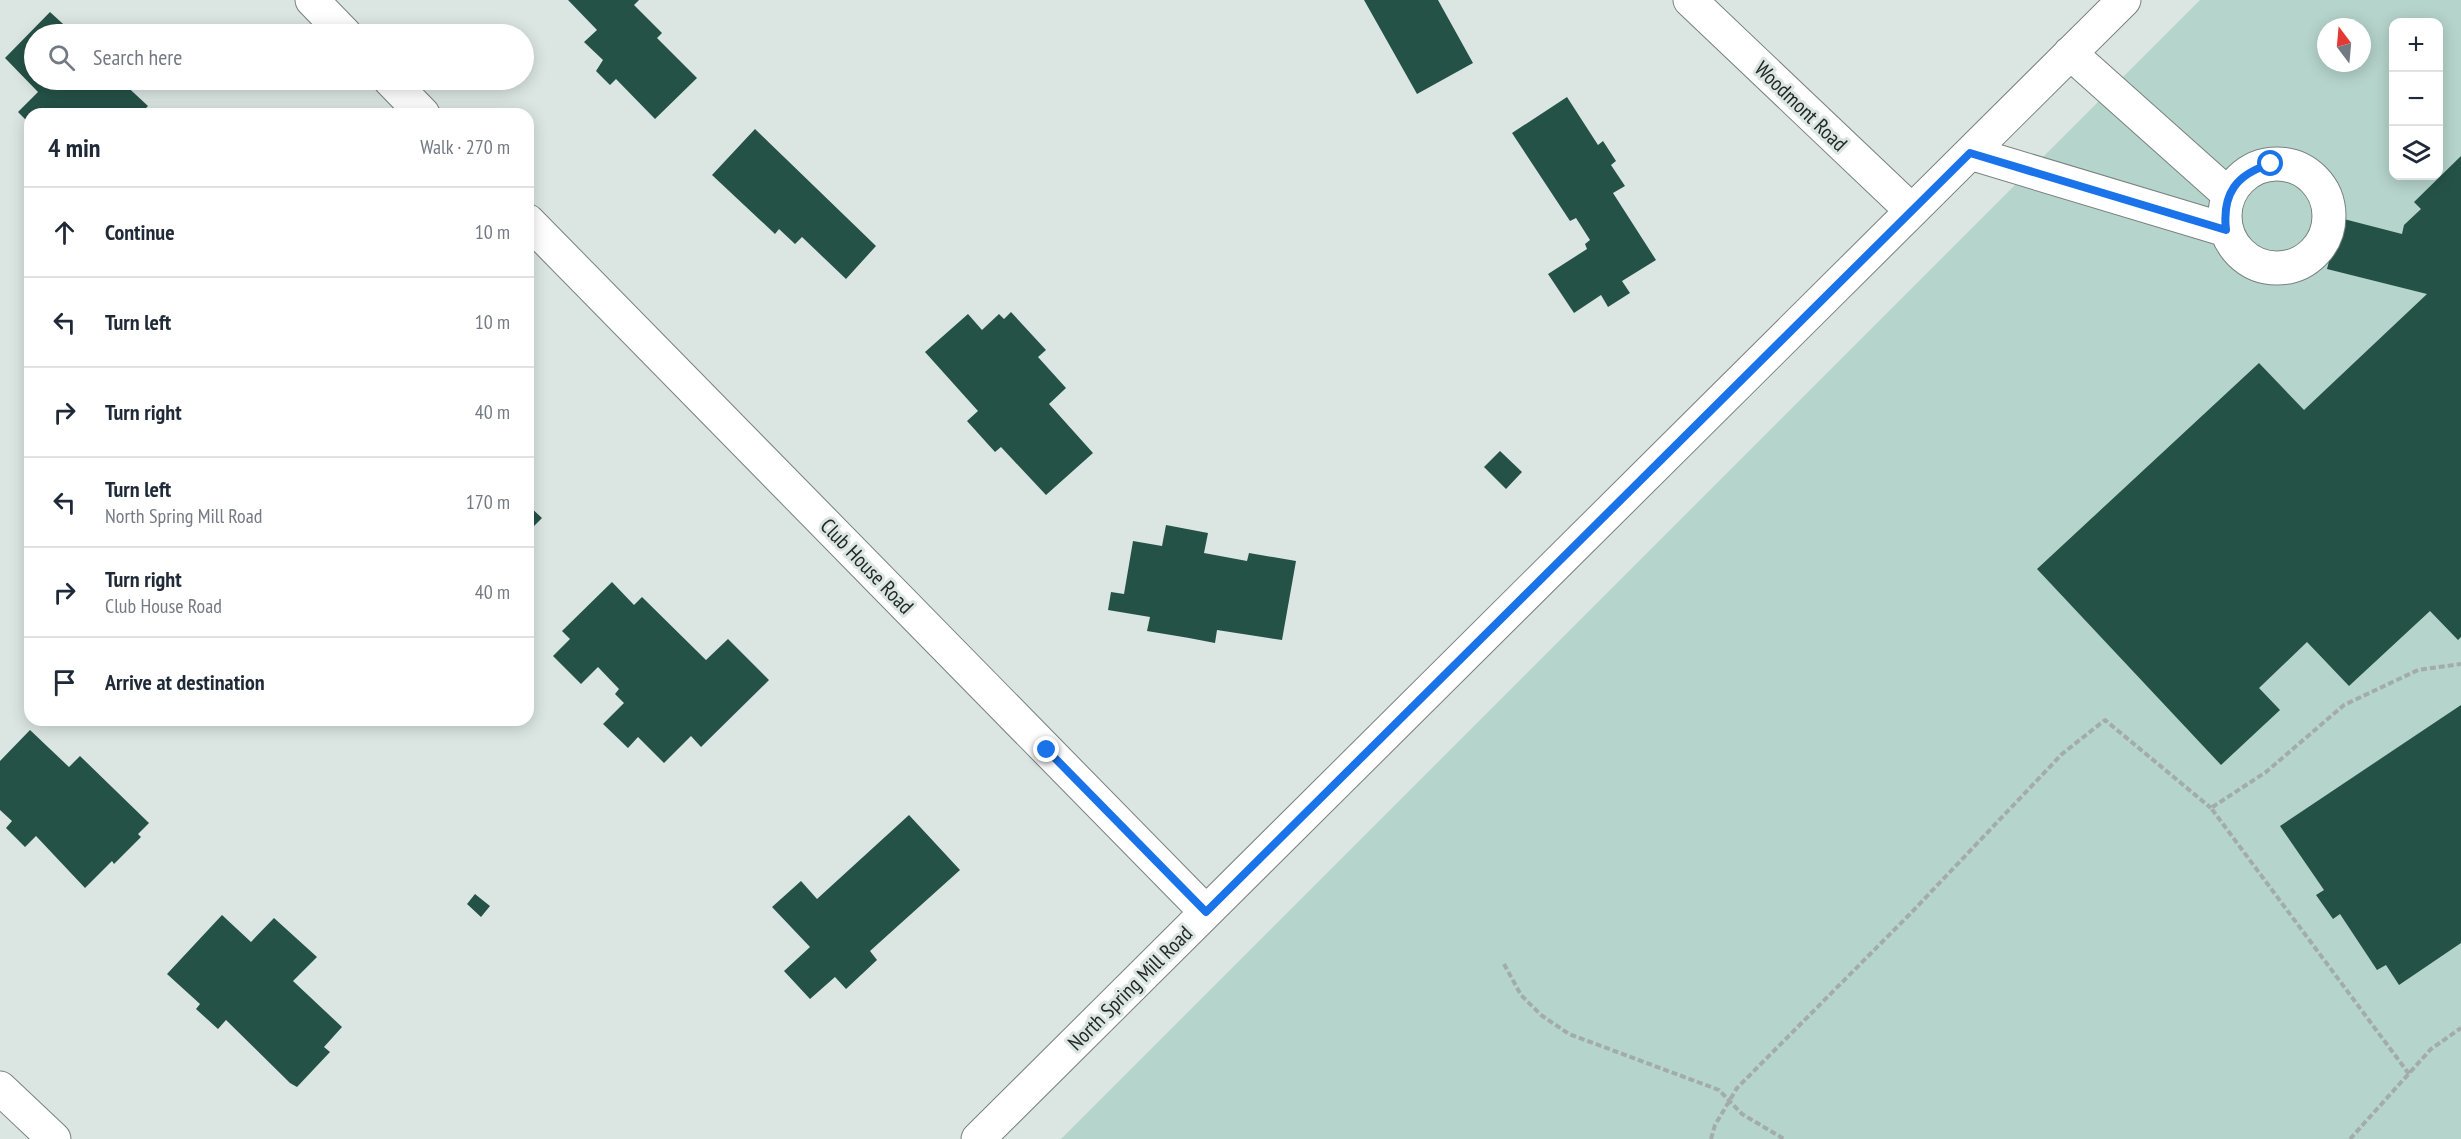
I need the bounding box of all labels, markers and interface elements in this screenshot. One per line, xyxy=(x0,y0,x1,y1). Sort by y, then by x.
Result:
north arrow xyxy=(2317,18,2371,72)
map controls xyxy=(2389,18,2443,180)
button: + xyxy=(2389,18,2443,72)
search box xyxy=(24,24,534,90)
icon: search xyxy=(45,41,78,74)
text: Search here xyxy=(93,43,182,71)
street label: Woodmont Road xyxy=(1749,55,1853,157)
button: − xyxy=(2389,72,2443,126)
button: layers xyxy=(2389,126,2443,180)
text: 4 min xyxy=(48,131,101,164)
text: Walk · 270 m xyxy=(420,134,510,160)
route start xyxy=(2257,150,2283,176)
icon: ahead xyxy=(48,216,81,249)
text: Continue xyxy=(105,218,175,246)
text: 10 m xyxy=(475,219,510,245)
icon: left xyxy=(48,306,81,339)
text: Turn left xyxy=(105,308,171,336)
text: 10 m xyxy=(475,309,510,335)
icon: right xyxy=(48,396,81,429)
text: Turn right xyxy=(105,398,182,426)
text: 40 m xyxy=(475,399,510,425)
text: Turn left xyxy=(105,475,171,503)
icon: left xyxy=(48,486,81,519)
text: 170 m xyxy=(466,489,510,515)
text: North Spring Mill Road xyxy=(105,503,262,529)
street label: Club House Road xyxy=(815,512,919,620)
text: Turn right xyxy=(105,565,182,593)
icon: right xyxy=(48,576,81,609)
text: 40 m xyxy=(475,579,510,605)
text: Club House Road xyxy=(105,593,222,619)
icon: arrive xyxy=(48,666,81,699)
text: Arrive at destination xyxy=(105,668,265,696)
route end xyxy=(1033,736,1059,762)
street label: North Spring Mill Road xyxy=(1062,920,1198,1056)

